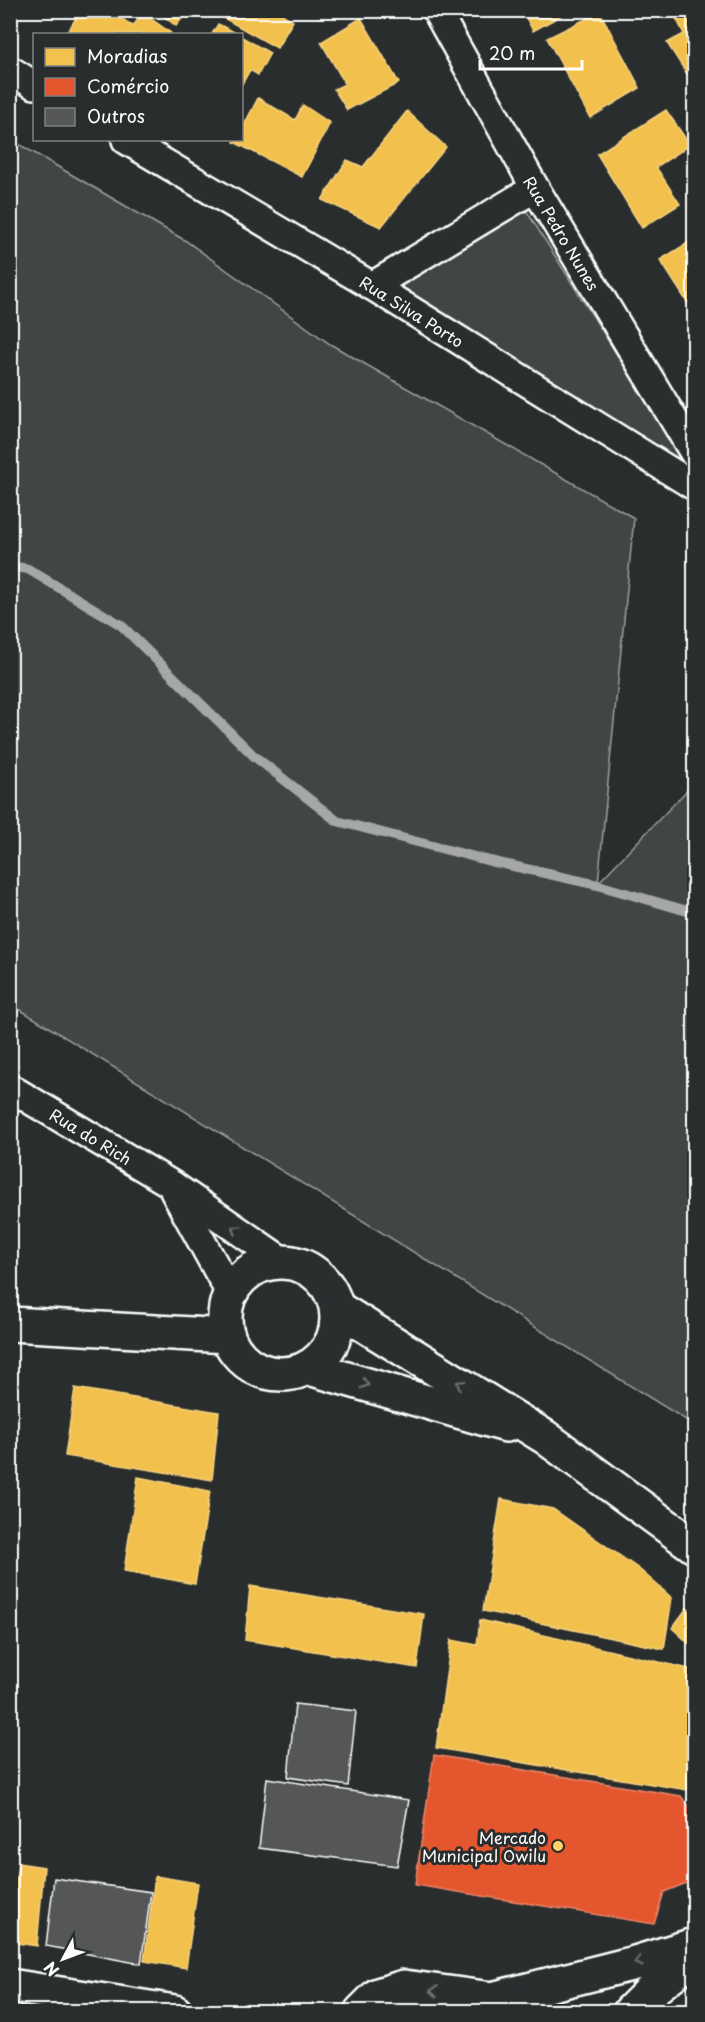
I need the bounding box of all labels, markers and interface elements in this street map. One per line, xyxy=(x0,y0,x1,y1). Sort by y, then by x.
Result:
legend xyxy=(33,33,243,141)
scale bar xyxy=(480,33,582,71)
text: 20 m xyxy=(489,39,535,66)
text: Moradias xyxy=(87,42,168,69)
text: Comércio xyxy=(87,72,169,99)
text: Outros xyxy=(87,102,145,129)
street label: Rua Pedro Nunes xyxy=(518,171,606,295)
street label: Rua Silva Porto xyxy=(355,269,469,353)
street label: Rua do Rich xyxy=(45,1102,137,1170)
one-way arrow xyxy=(231,1225,242,1236)
one-way arrow xyxy=(360,1377,370,1389)
one-way arrow xyxy=(455,1380,466,1391)
place label: Mercado Municipal Owilu xyxy=(422,1825,546,1867)
marker: Mercado Municipal Owilu xyxy=(551,1839,565,1853)
north arrow xyxy=(33,1929,93,1989)
one-way arrow xyxy=(633,1954,643,1967)
text: N xyxy=(38,1957,64,1982)
one-way arrow xyxy=(430,1986,439,1998)

